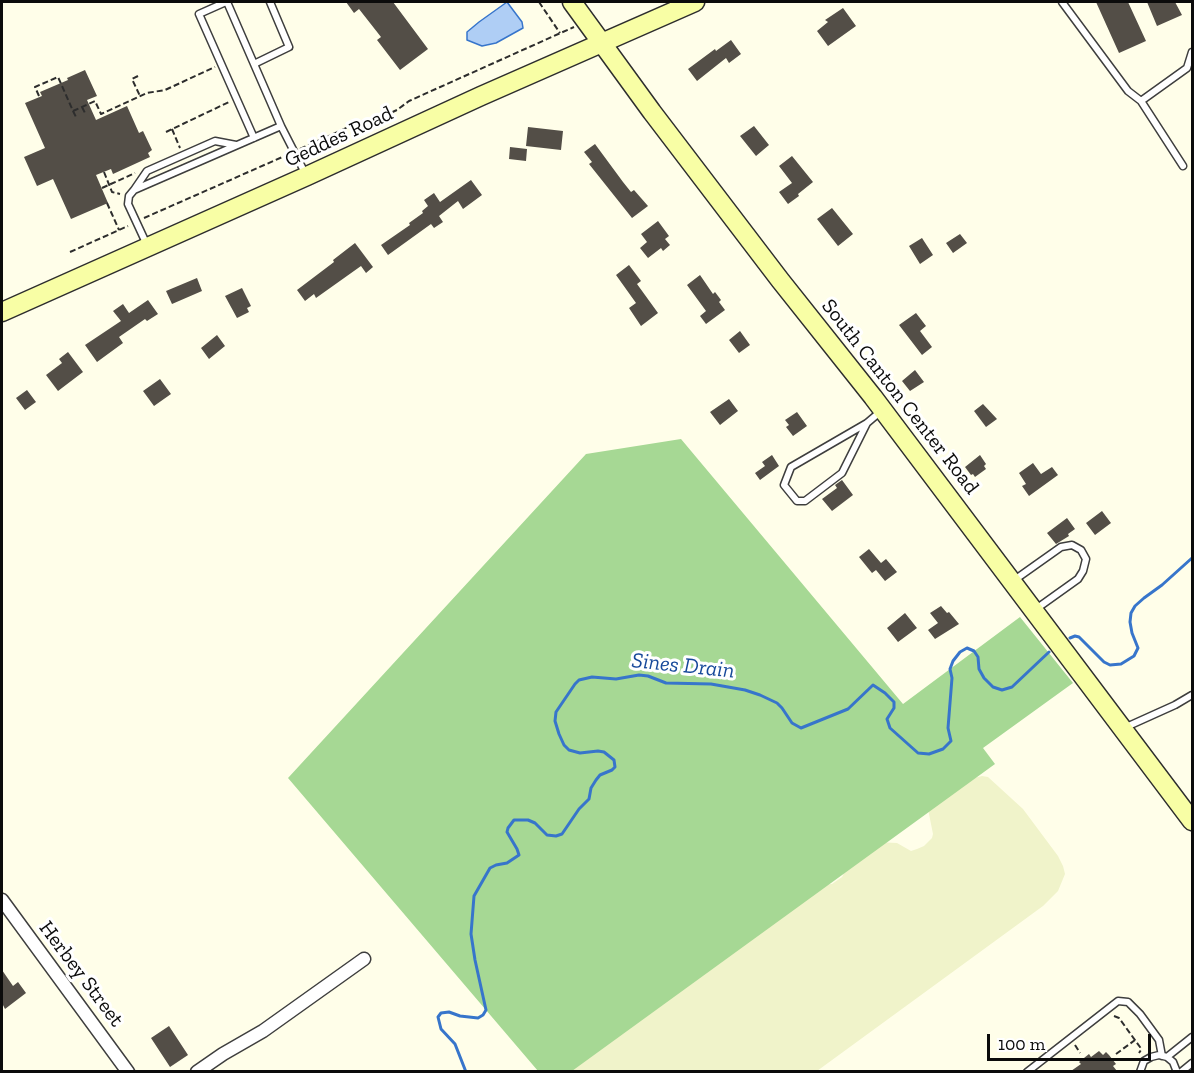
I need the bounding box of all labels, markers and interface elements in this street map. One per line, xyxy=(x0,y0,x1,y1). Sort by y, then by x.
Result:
street label: Geddes Road xyxy=(281,101,397,173)
street label: South Canton Center Road xyxy=(816,294,984,500)
water label: Sines Drain xyxy=(630,647,736,685)
street label: Herbey Street xyxy=(33,916,129,1032)
scale bar xyxy=(990,1022,1154,1060)
text: 100 m xyxy=(998,1033,1045,1055)

